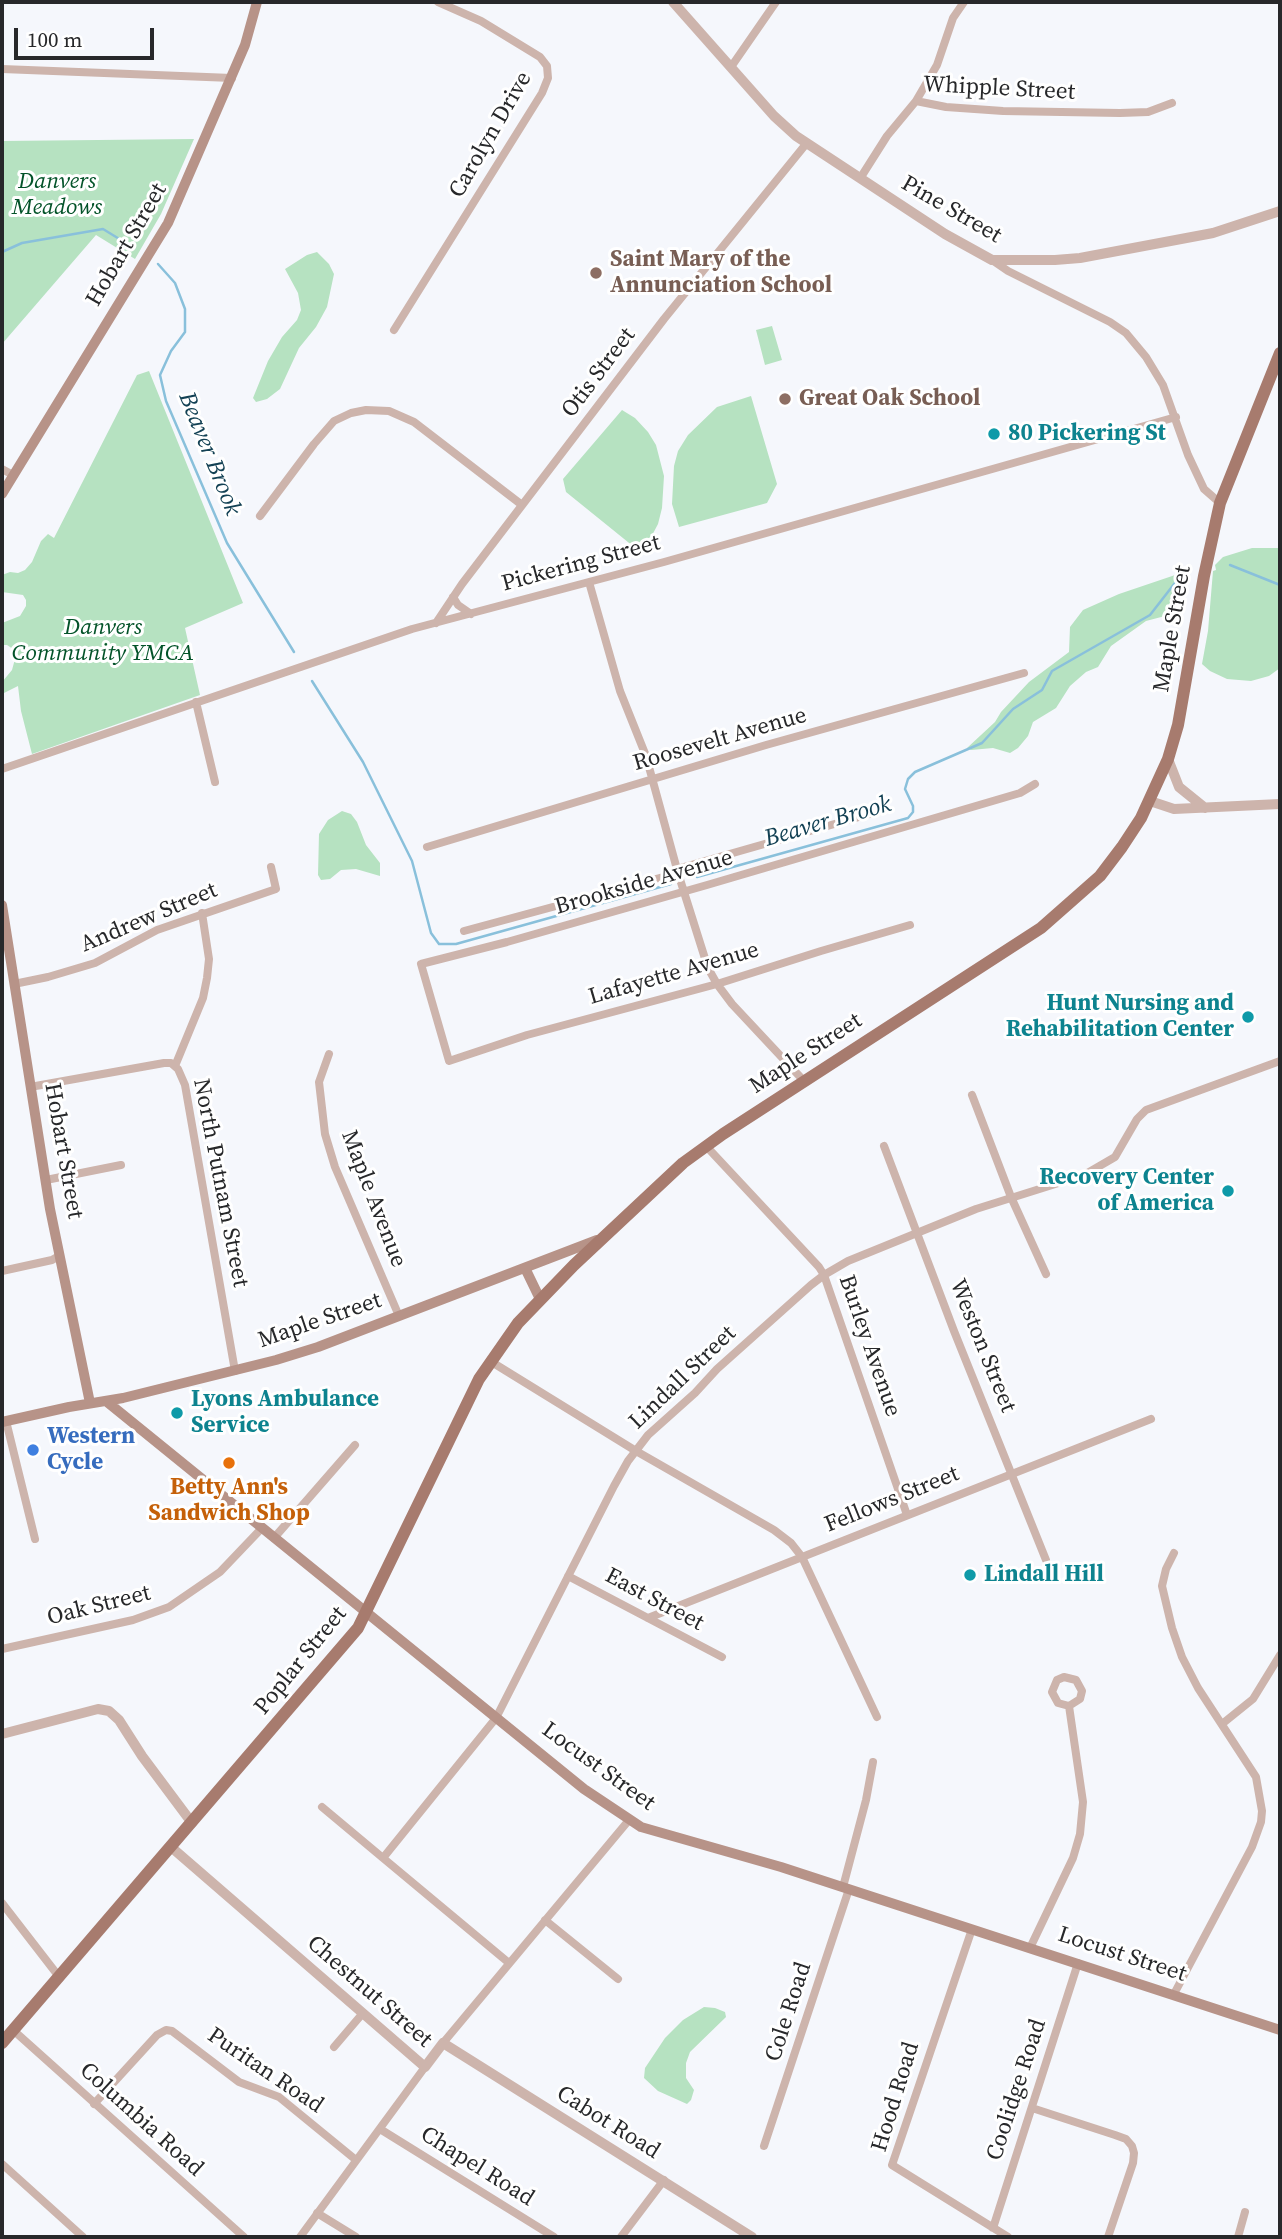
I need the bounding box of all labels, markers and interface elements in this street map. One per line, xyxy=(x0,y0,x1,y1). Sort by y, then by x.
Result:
scale bar xyxy=(18,14,158,58)
text: 100 m xyxy=(27,25,82,54)
street label: Carolyn Drive xyxy=(444,67,538,203)
street label: Whipple Street xyxy=(922,71,1076,107)
park label: Danvers Meadows xyxy=(12,168,102,222)
street label: Pine Street xyxy=(896,170,1006,250)
street label: Hobart Street xyxy=(81,179,173,311)
place label: Saint Mary of the Annunciation School xyxy=(610,246,832,300)
marker: Saint Mary of the Annunciation School xyxy=(588,265,604,281)
street label: Otis Street xyxy=(556,323,642,423)
place label: Great Oak School xyxy=(799,385,981,413)
water label: Beaver Brook xyxy=(171,388,247,520)
marker: Great Oak School xyxy=(777,391,793,407)
place label: 80 Pickering St xyxy=(1008,420,1166,448)
marker: 80 Pickering St xyxy=(986,426,1002,442)
street label: Pickering Street xyxy=(499,530,663,598)
street label: Maple Street xyxy=(1148,564,1198,694)
park label: Danvers Community YMCA xyxy=(12,614,194,668)
street label: Roosevelt Avenue xyxy=(630,702,810,778)
water label: Beaver Brook xyxy=(761,790,895,854)
street label: Brookside Avenue xyxy=(552,844,736,922)
street label: Andrew Street xyxy=(77,877,221,959)
street label: Lafayette Avenue xyxy=(586,937,762,1011)
place label: Hunt Nursing and Rehabilitation Center xyxy=(1006,990,1234,1044)
street label: Maple Street xyxy=(745,1008,867,1100)
marker: Hunt Nursing and Rehabilitation Center xyxy=(1240,1009,1256,1025)
street label: North Putnam Street xyxy=(186,1077,254,1289)
street label: Hobart Street xyxy=(37,1081,89,1221)
street label: Maple Avenue xyxy=(334,1127,412,1271)
place label: Recovery Center of America xyxy=(1039,1164,1214,1218)
marker: Recovery Center of America xyxy=(1220,1183,1236,1199)
street label: Burley Avenue xyxy=(832,1272,906,1420)
street label: Weston Street xyxy=(943,1275,1021,1417)
street label: Maple Street xyxy=(255,1287,385,1355)
street label: Lindall Street xyxy=(624,1320,742,1436)
place label: Lyons Ambulance Service xyxy=(191,1386,379,1440)
marker: Lyons Ambulance Service xyxy=(169,1405,185,1421)
place label: Western Cycle xyxy=(47,1423,135,1477)
marker: Western Cycle xyxy=(25,1442,41,1458)
marker: Betty Ann's Sandwich Shop xyxy=(221,1455,237,1471)
street label: Fellows Street xyxy=(821,1461,963,1539)
place label: Betty Ann's Sandwich Shop xyxy=(148,1474,310,1528)
place label: Lindall Hill xyxy=(984,1561,1104,1589)
street label: East Street xyxy=(600,1562,708,1638)
marker: Lindall Hill xyxy=(962,1567,978,1583)
street label: Oak Street xyxy=(45,1580,153,1632)
street label: Poplar Street xyxy=(249,1601,353,1721)
street label: Locust Street xyxy=(536,1717,660,1817)
street label: Locust Street xyxy=(1054,1921,1190,1989)
street label: Chestnut Street xyxy=(301,1930,437,2054)
street label: Cole Road xyxy=(760,1959,818,2065)
street label: Coolidge Road xyxy=(981,2016,1053,2164)
street label: Puritan Road xyxy=(202,2022,328,2120)
street label: Hood Road xyxy=(866,2039,926,2155)
street label: Columbia Road xyxy=(73,2057,209,2183)
street label: Cabot Road xyxy=(551,2080,665,2166)
street label: Chapel Road xyxy=(415,2121,539,2213)

